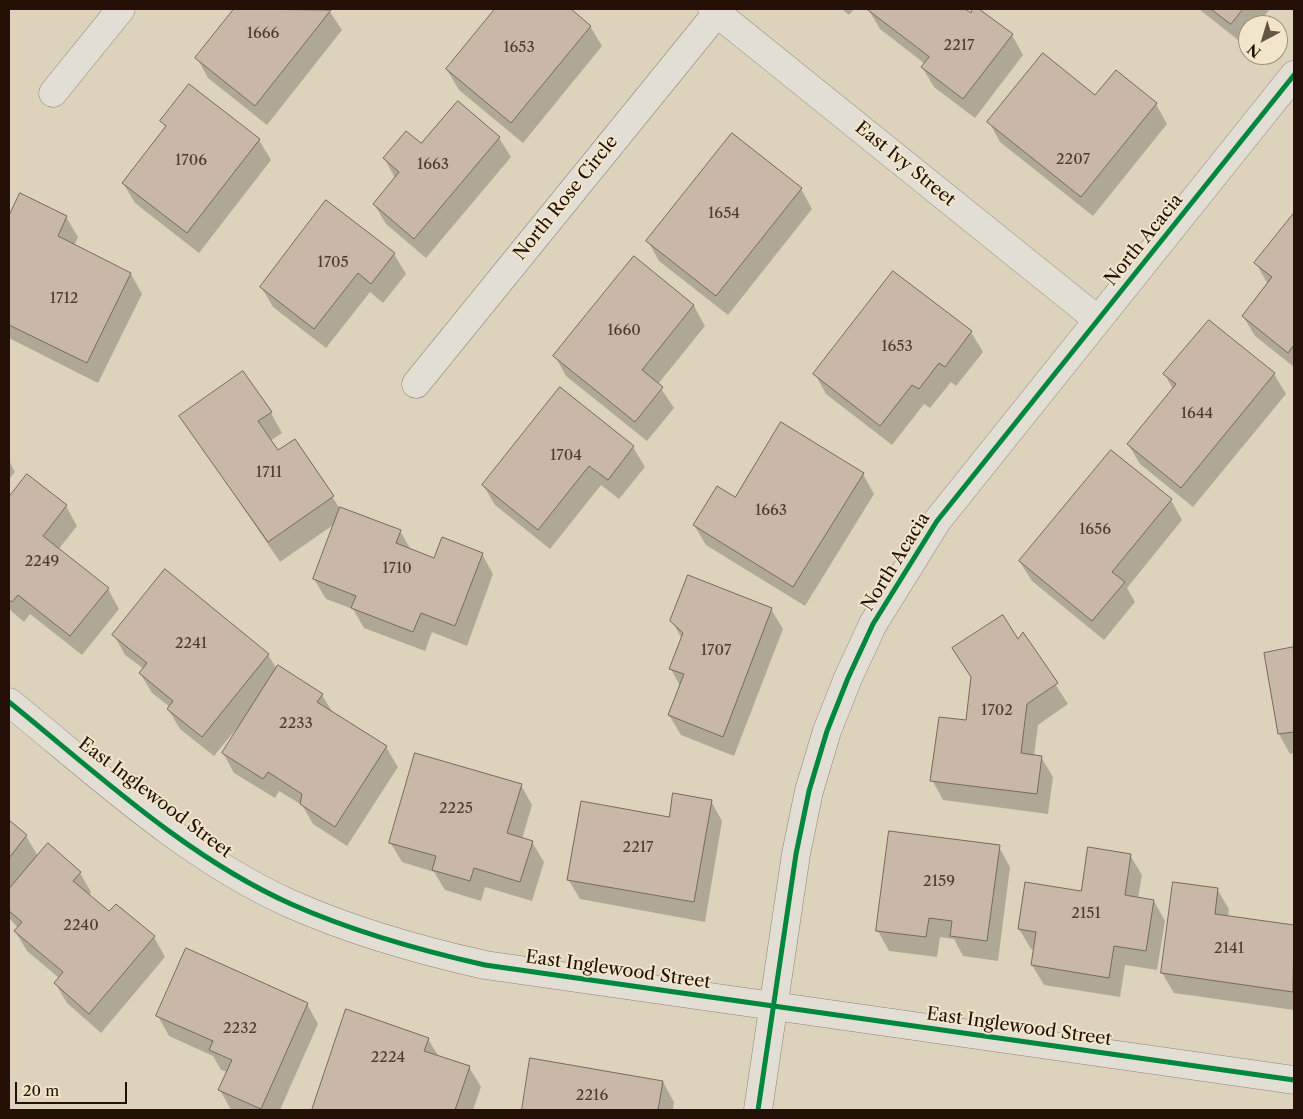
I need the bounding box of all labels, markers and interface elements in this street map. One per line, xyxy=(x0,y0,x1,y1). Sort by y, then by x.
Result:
north arrow xyxy=(1238,15,1288,65)
house number: 1666 xyxy=(247,25,279,43)
house number: 2217 xyxy=(944,37,974,55)
house number: 1653 xyxy=(503,39,535,57)
text: N xyxy=(1244,40,1265,62)
street label: East Ivy Street xyxy=(851,117,959,211)
street label: North Rose Circle xyxy=(509,131,623,265)
house number: 2207 xyxy=(1056,151,1090,169)
house number: 1706 xyxy=(175,152,207,170)
house number: 1663 xyxy=(417,156,449,174)
street label: North Acacia xyxy=(1100,190,1188,290)
house number: 1654 xyxy=(708,205,740,223)
house number: 1705 xyxy=(317,254,349,272)
house number: 1712 xyxy=(50,290,78,308)
house number: 1660 xyxy=(607,322,641,340)
house number: 1653 xyxy=(881,338,913,356)
house number: 1644 xyxy=(1181,405,1213,423)
house number: 1704 xyxy=(550,447,582,465)
house number: 1711 xyxy=(256,464,282,482)
house number: 1663 xyxy=(755,502,787,520)
street label: North Acacia xyxy=(857,509,935,615)
house number: 1656 xyxy=(1079,521,1111,539)
house number: 2249 xyxy=(25,553,59,571)
house number: 1710 xyxy=(382,560,412,578)
house number: 2241 xyxy=(175,635,207,653)
house number: 1707 xyxy=(701,642,731,660)
house number: 1702 xyxy=(981,702,1013,720)
house number: 2233 xyxy=(279,715,313,733)
street label: East Inglewood Street xyxy=(74,733,236,863)
house number: 2225 xyxy=(439,800,473,818)
house number: 2217 xyxy=(623,839,653,857)
house number: 2159 xyxy=(923,873,955,891)
house number: 2151 xyxy=(1071,905,1101,923)
house number: 2240 xyxy=(63,917,99,935)
house number: 2141 xyxy=(1214,940,1244,958)
street label: East Inglewood Street xyxy=(524,946,712,994)
street label: East Inglewood Street xyxy=(925,1003,1113,1051)
house number: 2232 xyxy=(223,1020,257,1038)
house number: 2224 xyxy=(371,1049,405,1067)
scale bar xyxy=(18,1072,130,1104)
text: 20 m xyxy=(23,1081,59,1100)
house number: 2216 xyxy=(576,1087,608,1105)

